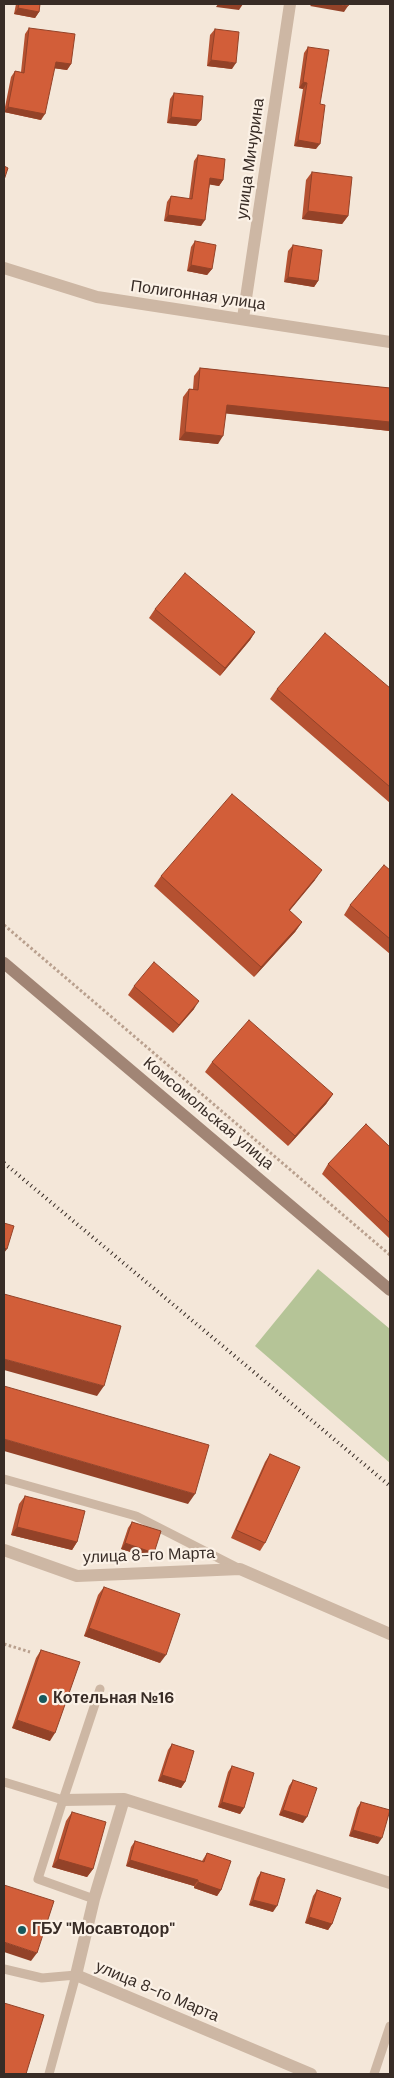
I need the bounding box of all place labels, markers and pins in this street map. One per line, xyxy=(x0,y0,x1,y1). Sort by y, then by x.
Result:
place label: Котельная №16 xyxy=(53,1689,174,1709)
marker: Котельная №16 xyxy=(37,1693,49,1705)
place label: ГБУ "Мосавтодор" xyxy=(32,1920,175,1940)
marker: ГБУ "Мосавтодор" xyxy=(16,1924,28,1936)

